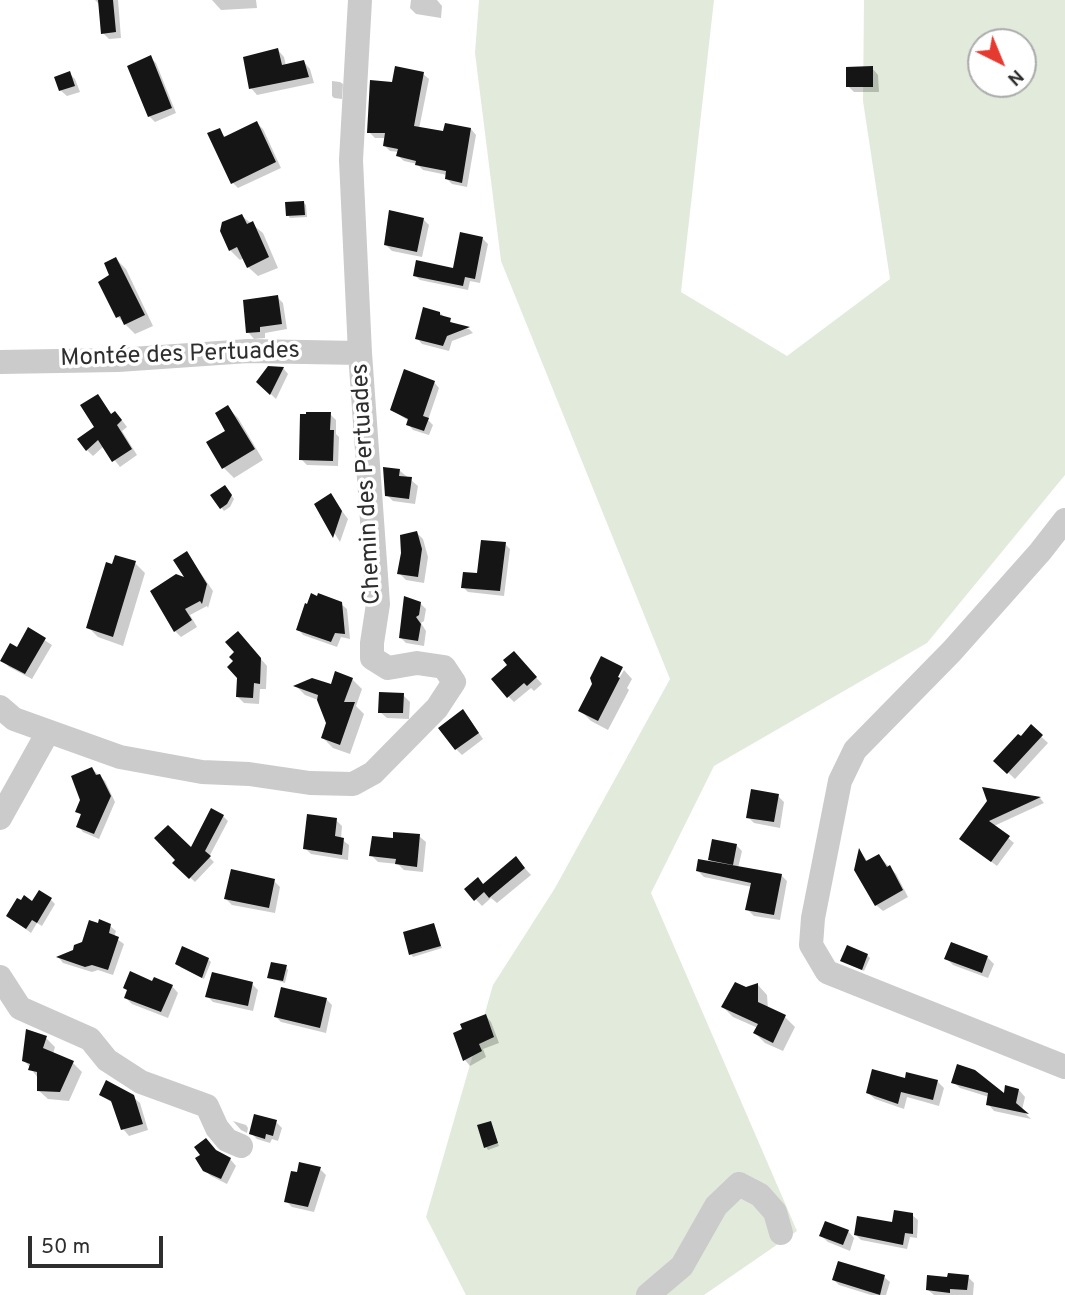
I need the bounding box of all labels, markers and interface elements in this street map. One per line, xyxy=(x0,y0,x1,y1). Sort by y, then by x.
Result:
north arrow xyxy=(967,28,1037,98)
text: N xyxy=(1002,63,1028,90)
street label: Montée des Pertuades xyxy=(60,337,300,375)
street label: Chemin des Pertuades xyxy=(347,363,389,605)
scale bar xyxy=(32,1222,166,1266)
text: 50 m xyxy=(41,1234,90,1261)

